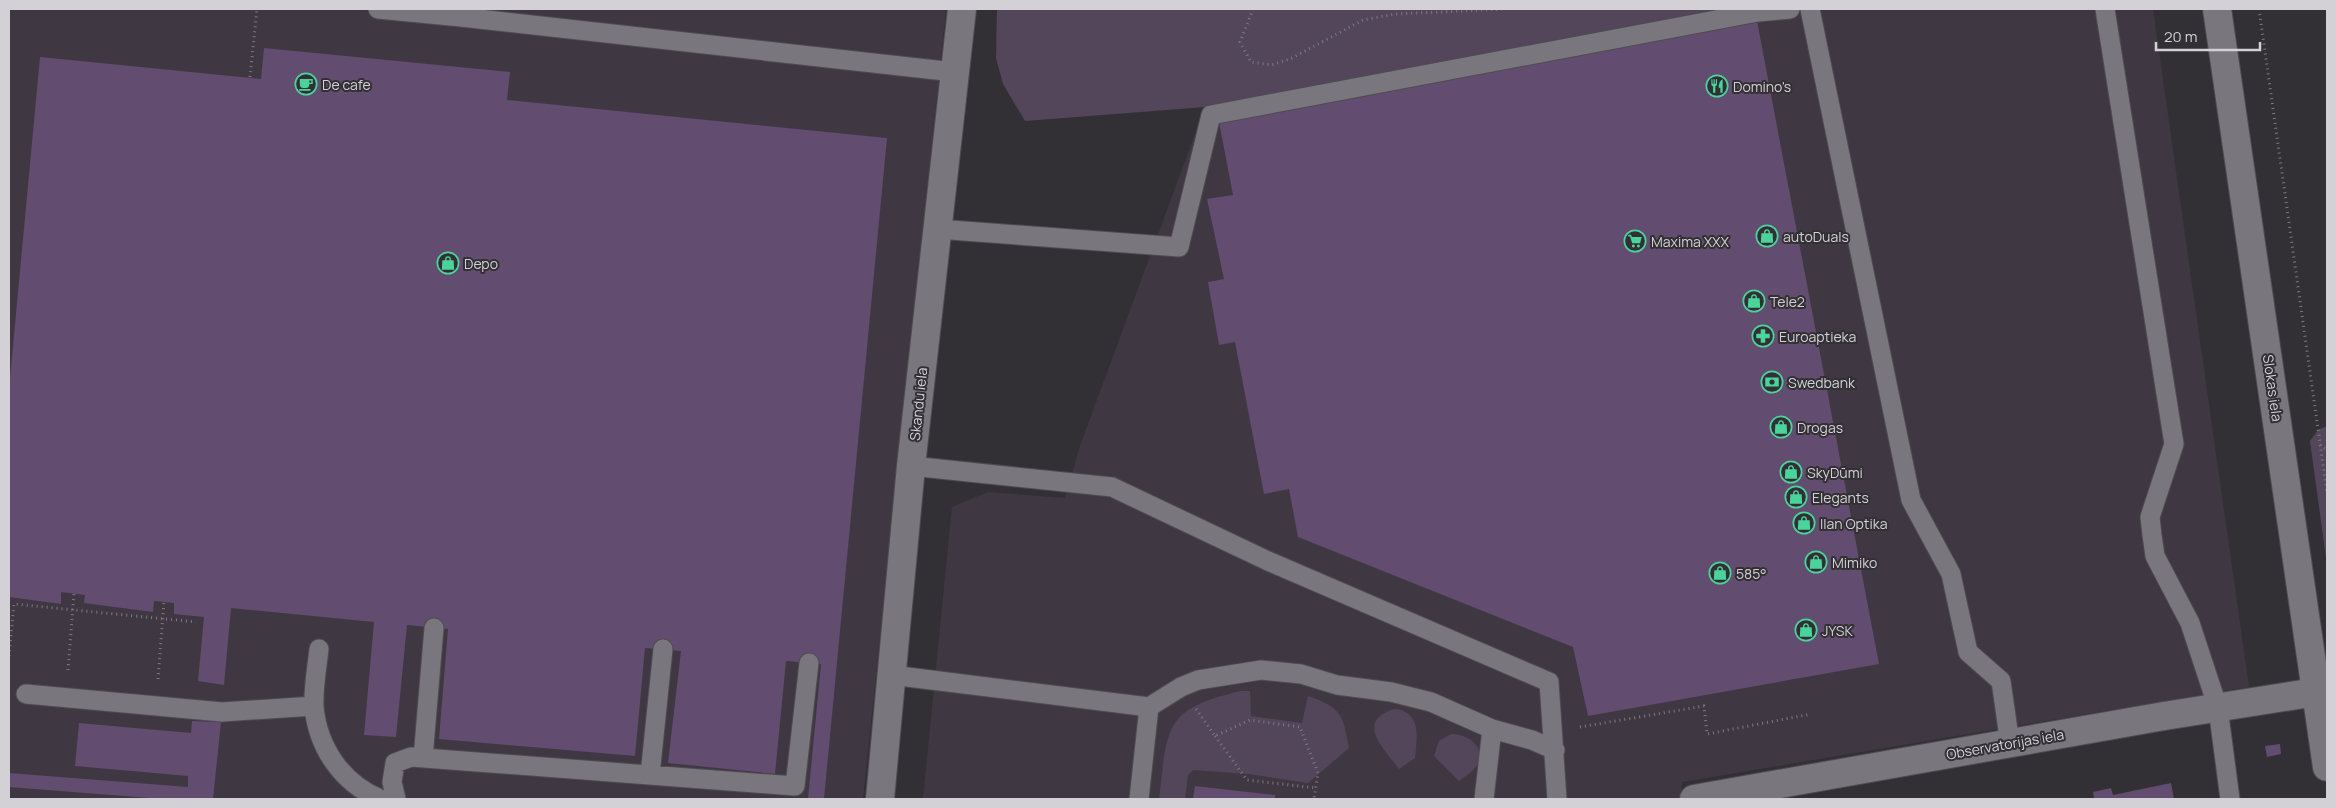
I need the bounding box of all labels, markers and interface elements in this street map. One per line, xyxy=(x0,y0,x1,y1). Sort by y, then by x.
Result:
scale bar xyxy=(2156,20,2260,52)
text: 20 m xyxy=(2164,26,2197,47)
cafe icon: De cafe xyxy=(294,72,318,96)
restaurant icon: Domino's xyxy=(1705,74,1729,98)
place label: De cafe xyxy=(322,75,371,94)
place label: Domino's xyxy=(1733,77,1791,96)
shop icon: autoDuals xyxy=(1755,224,1779,248)
place label: autoDuals xyxy=(1783,227,1849,246)
supermarket icon: Maxima XXX xyxy=(1623,229,1647,253)
place label: Maxima XXX xyxy=(1651,232,1730,251)
shop icon: Depo xyxy=(436,251,460,275)
place label: Depo xyxy=(464,254,498,273)
shop icon: Tele2 xyxy=(1742,289,1766,313)
place label: Tele2 xyxy=(1770,292,1805,311)
pharmacy icon: Euroaptieka xyxy=(1751,324,1775,348)
place label: Euroaptieka xyxy=(1779,327,1856,346)
street label: Slokas iela xyxy=(2259,353,2287,423)
street label: Skandu iela xyxy=(905,366,931,442)
bank icon: Swedbank xyxy=(1760,370,1784,394)
place label: Swedbank xyxy=(1788,373,1856,392)
shop icon: Drogas xyxy=(1769,415,1793,439)
place label: Drogas xyxy=(1797,418,1843,437)
shop icon: SkyDūmi xyxy=(1779,460,1803,484)
place label: SkyDūmi xyxy=(1807,463,1863,482)
shop icon: Elegants xyxy=(1784,485,1808,509)
place label: Elegants xyxy=(1812,488,1869,507)
shop icon: Ilan Optika xyxy=(1792,511,1816,535)
place label: Ilan Optika xyxy=(1820,514,1887,533)
shop icon: Mimiko xyxy=(1804,550,1828,574)
place label: Mimiko xyxy=(1832,553,1877,572)
shop icon: 585° xyxy=(1708,561,1732,585)
place label: 585° xyxy=(1736,564,1767,583)
shop icon: JYSK xyxy=(1794,618,1818,642)
place label: JYSK xyxy=(1822,621,1853,640)
street label: Observatorijas iela xyxy=(1945,724,2065,764)

